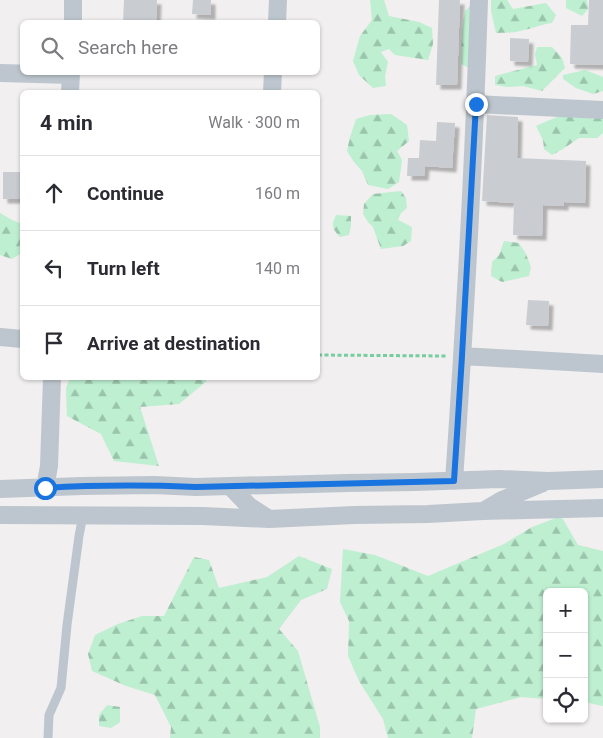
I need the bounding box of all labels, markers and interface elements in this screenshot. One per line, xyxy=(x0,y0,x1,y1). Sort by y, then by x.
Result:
search box xyxy=(20,20,320,75)
icon: search xyxy=(38,34,66,62)
text: Search here xyxy=(78,36,178,59)
route end xyxy=(465,93,488,116)
text: 4 min xyxy=(40,111,93,135)
text: Walk · 300 m xyxy=(208,113,300,132)
icon: ahead xyxy=(40,179,68,207)
text: Continue xyxy=(87,182,164,205)
text: 160 m xyxy=(255,184,300,203)
icon: left xyxy=(40,254,68,282)
text: Turn left xyxy=(87,257,160,280)
text: 140 m xyxy=(255,259,300,278)
icon: arrive xyxy=(40,329,68,357)
text: Arrive at destination xyxy=(87,332,260,355)
route start xyxy=(34,477,57,500)
map controls xyxy=(543,588,588,723)
button: + xyxy=(543,588,588,633)
button: − xyxy=(543,633,588,678)
button: locate xyxy=(543,678,588,723)

